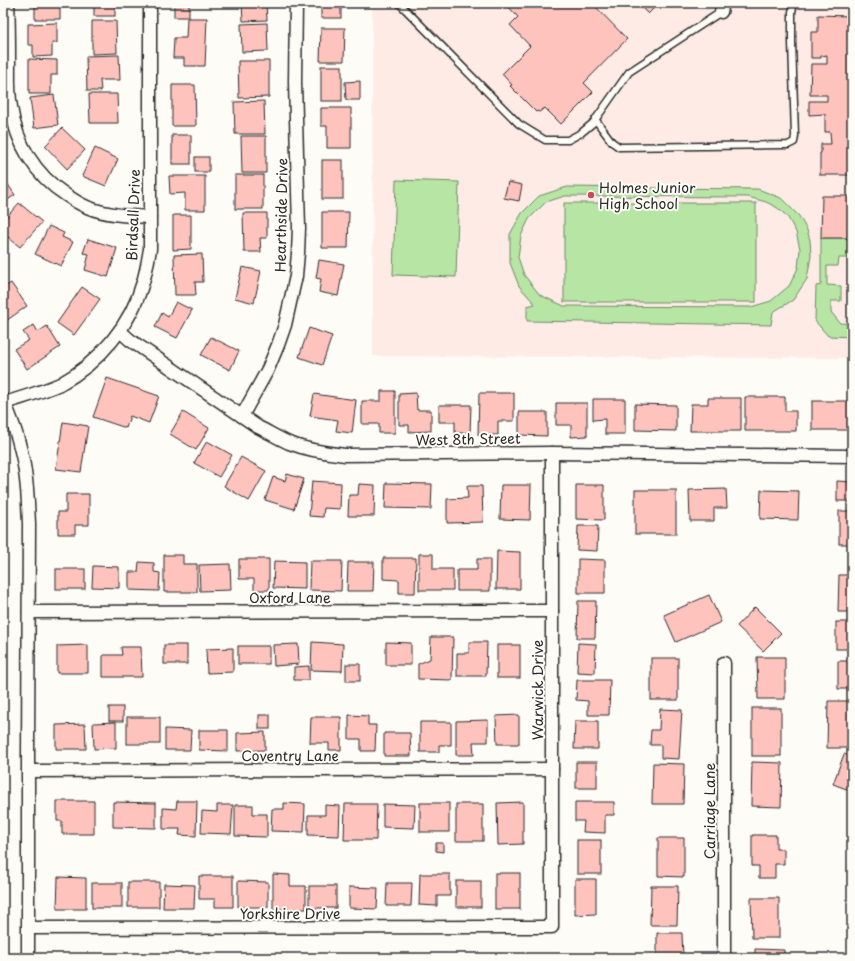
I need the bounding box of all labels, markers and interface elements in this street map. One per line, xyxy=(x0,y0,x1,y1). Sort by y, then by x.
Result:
street label: Hearthside Drive xyxy=(270,158,292,272)
street label: Birdsall Drive xyxy=(121,169,145,261)
place label: Holmes Junior High School xyxy=(599,177,696,214)
marker: Holmes Junior High School xyxy=(586,190,596,200)
street label: West 8th Street xyxy=(415,428,521,450)
street label: Oxford Lane xyxy=(249,587,331,608)
street label: Warwick Drive xyxy=(527,640,548,740)
street label: Coventry Lane xyxy=(241,745,339,766)
street label: Carriage Lane xyxy=(699,763,720,859)
street label: Yorkshire Drive xyxy=(240,903,340,924)

